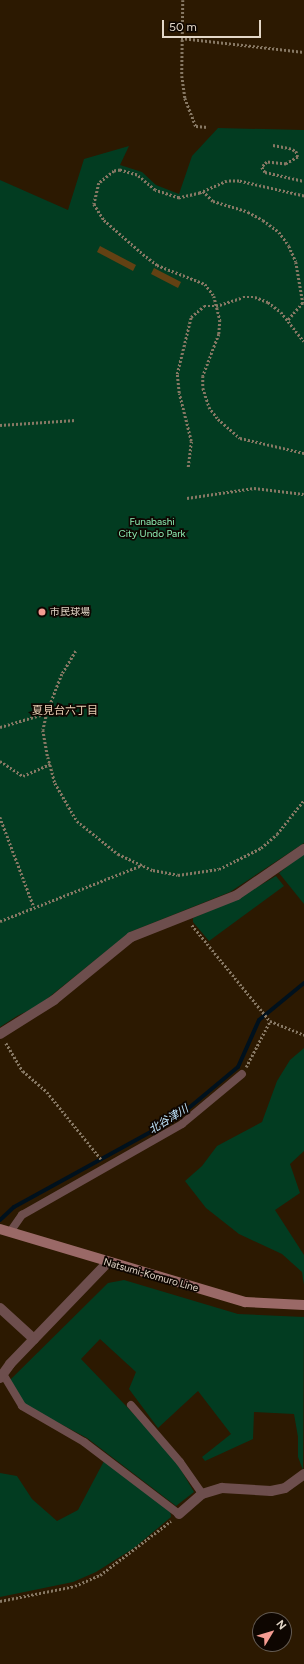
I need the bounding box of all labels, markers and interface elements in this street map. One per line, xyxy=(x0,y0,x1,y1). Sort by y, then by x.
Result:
scale bar xyxy=(164,12,263,38)
text: 50 m xyxy=(169,20,197,34)
park label: Funabashi City Undo Park xyxy=(119,515,185,538)
place label: 市民球場 xyxy=(50,606,90,618)
marker: 市民球場 xyxy=(37,607,47,617)
district label: 夏見台六丁目 xyxy=(32,704,98,718)
water label: 北谷津川 xyxy=(147,1103,191,1137)
street label: Natsumi-Komuro Line xyxy=(102,1256,200,1294)
north arrow xyxy=(252,1612,292,1652)
text: N xyxy=(273,1618,289,1632)

